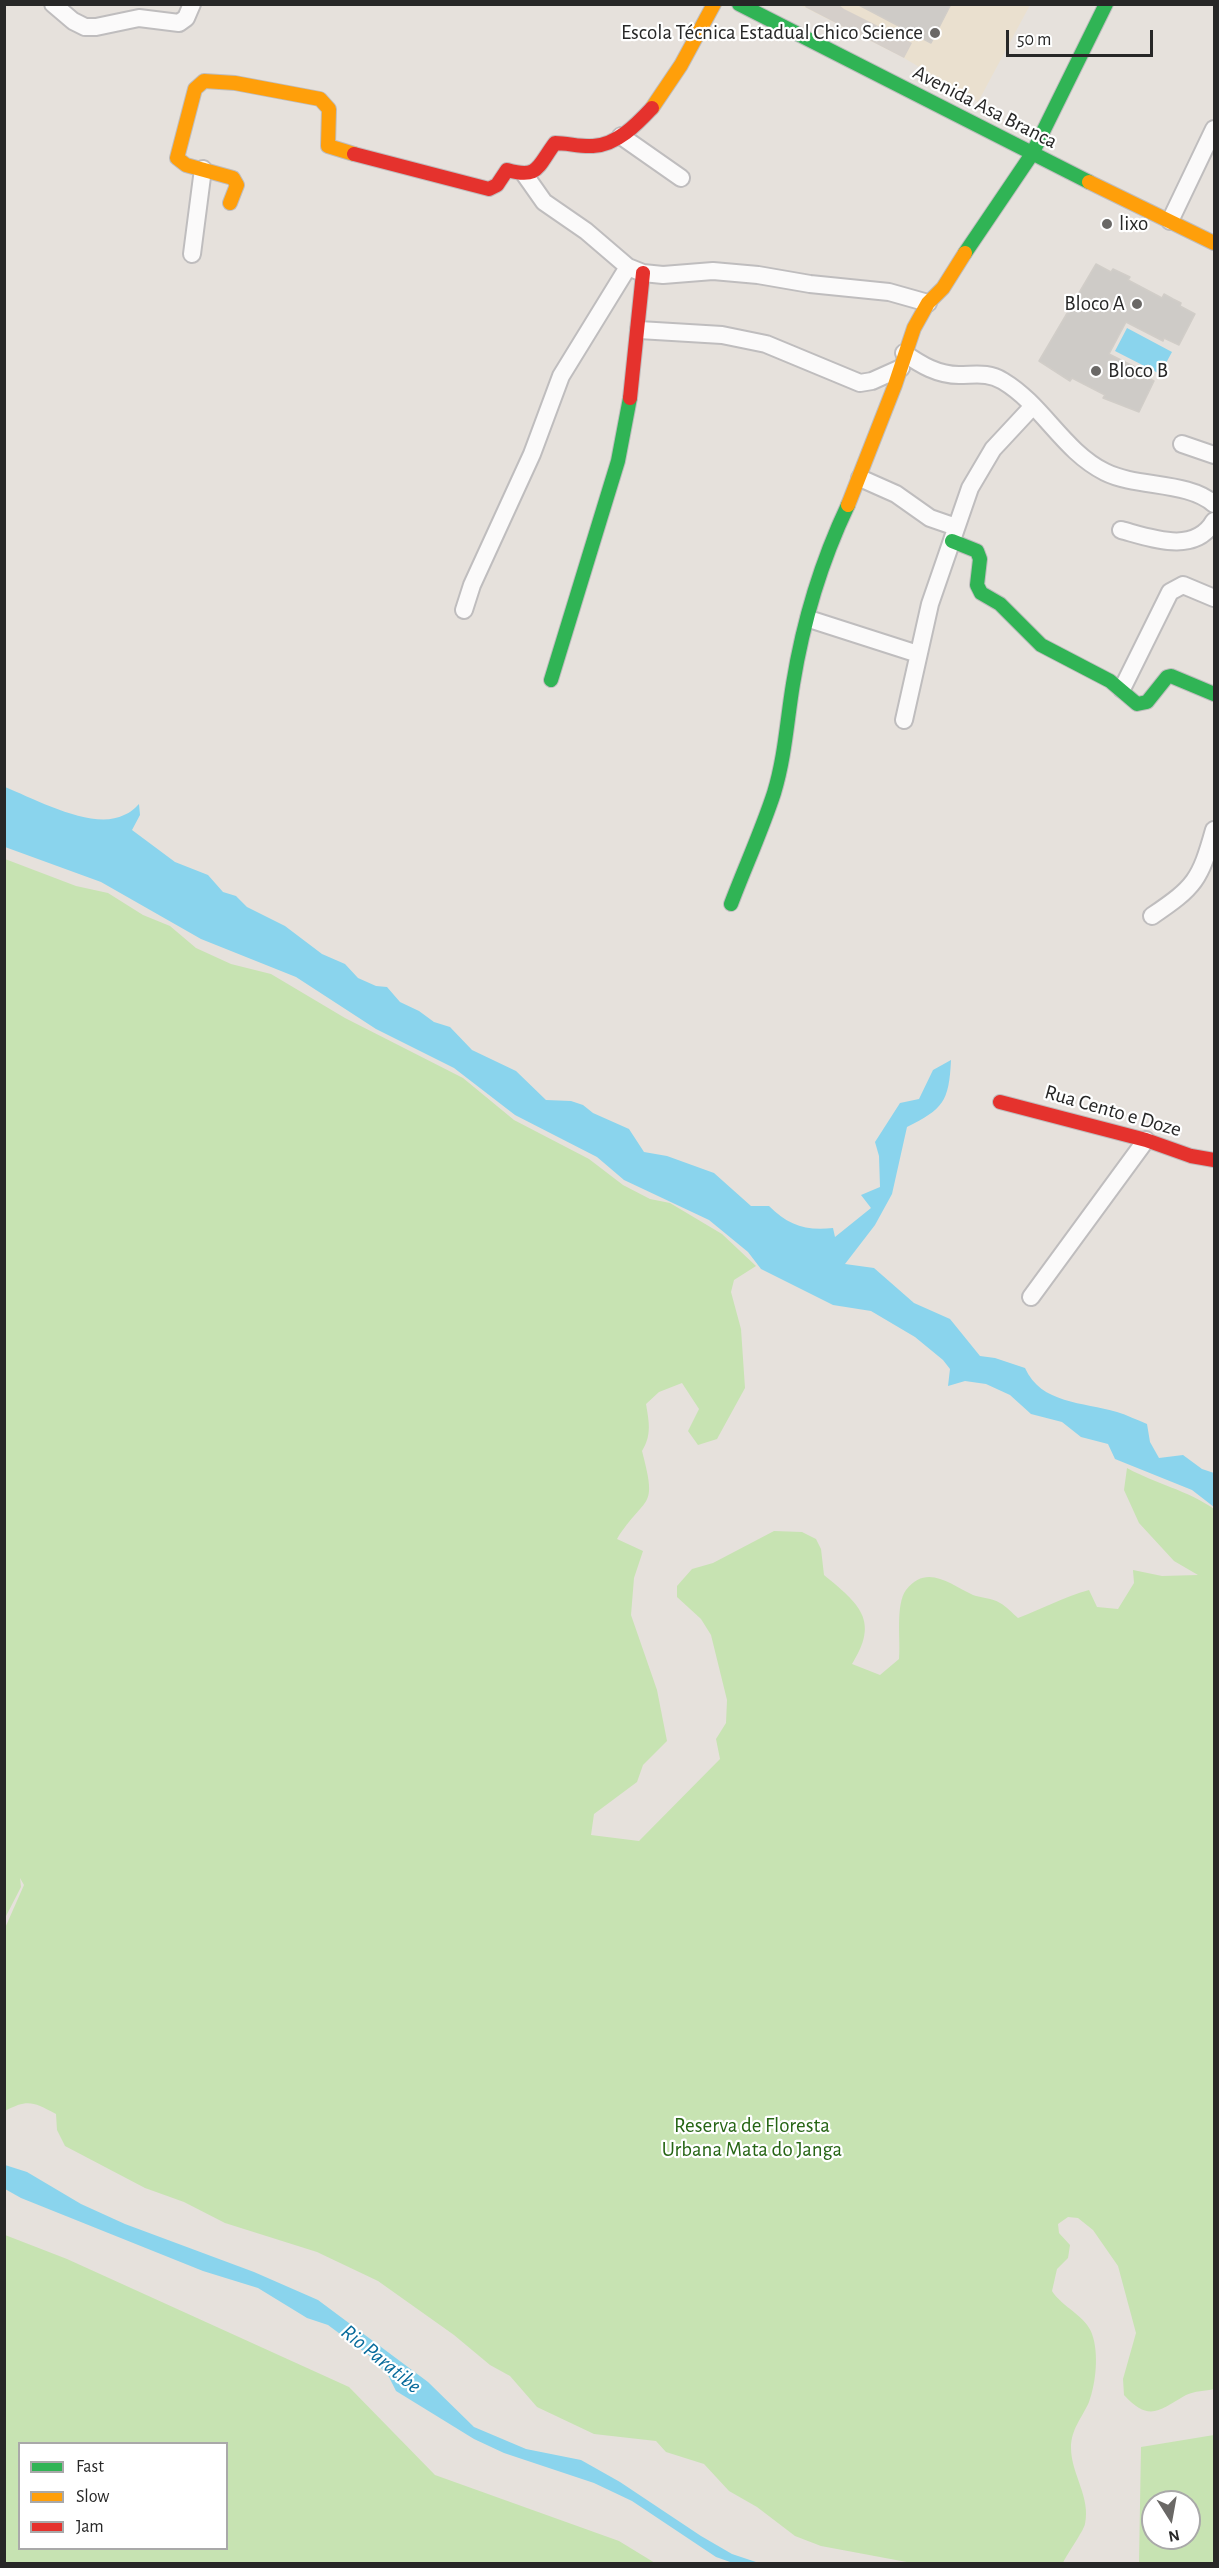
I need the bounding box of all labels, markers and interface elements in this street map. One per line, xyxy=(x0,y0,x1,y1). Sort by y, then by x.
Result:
scale bar xyxy=(1009,18,1156,56)
place label: Escola Técnica Estadual Chico Science xyxy=(621,20,923,46)
marker: Escola Técnica Estadual Chico Science xyxy=(928,26,942,40)
text: 50 m xyxy=(1017,31,1051,49)
street label: Avenida Asa Branca xyxy=(909,60,1061,154)
place label: lixo xyxy=(1119,211,1148,237)
marker: lixo xyxy=(1100,217,1114,231)
place label: Bloco A xyxy=(1064,291,1125,317)
marker: Bloco A xyxy=(1130,297,1144,311)
place label: Bloco B xyxy=(1108,358,1168,384)
marker: Bloco B xyxy=(1089,364,1103,378)
street label: Rua Cento e Doze xyxy=(1042,1079,1184,1143)
park label: Reserva de Floresta Urbana Mata do Janga xyxy=(662,2113,842,2163)
water label: Rio Paratibe xyxy=(336,2319,426,2399)
legend xyxy=(18,2442,228,2550)
text: Fast xyxy=(76,2458,104,2476)
text: Slow xyxy=(76,2488,109,2506)
north arrow xyxy=(1141,2490,1201,2550)
text: Jam xyxy=(76,2518,104,2536)
text: N xyxy=(1167,2527,1181,2545)

